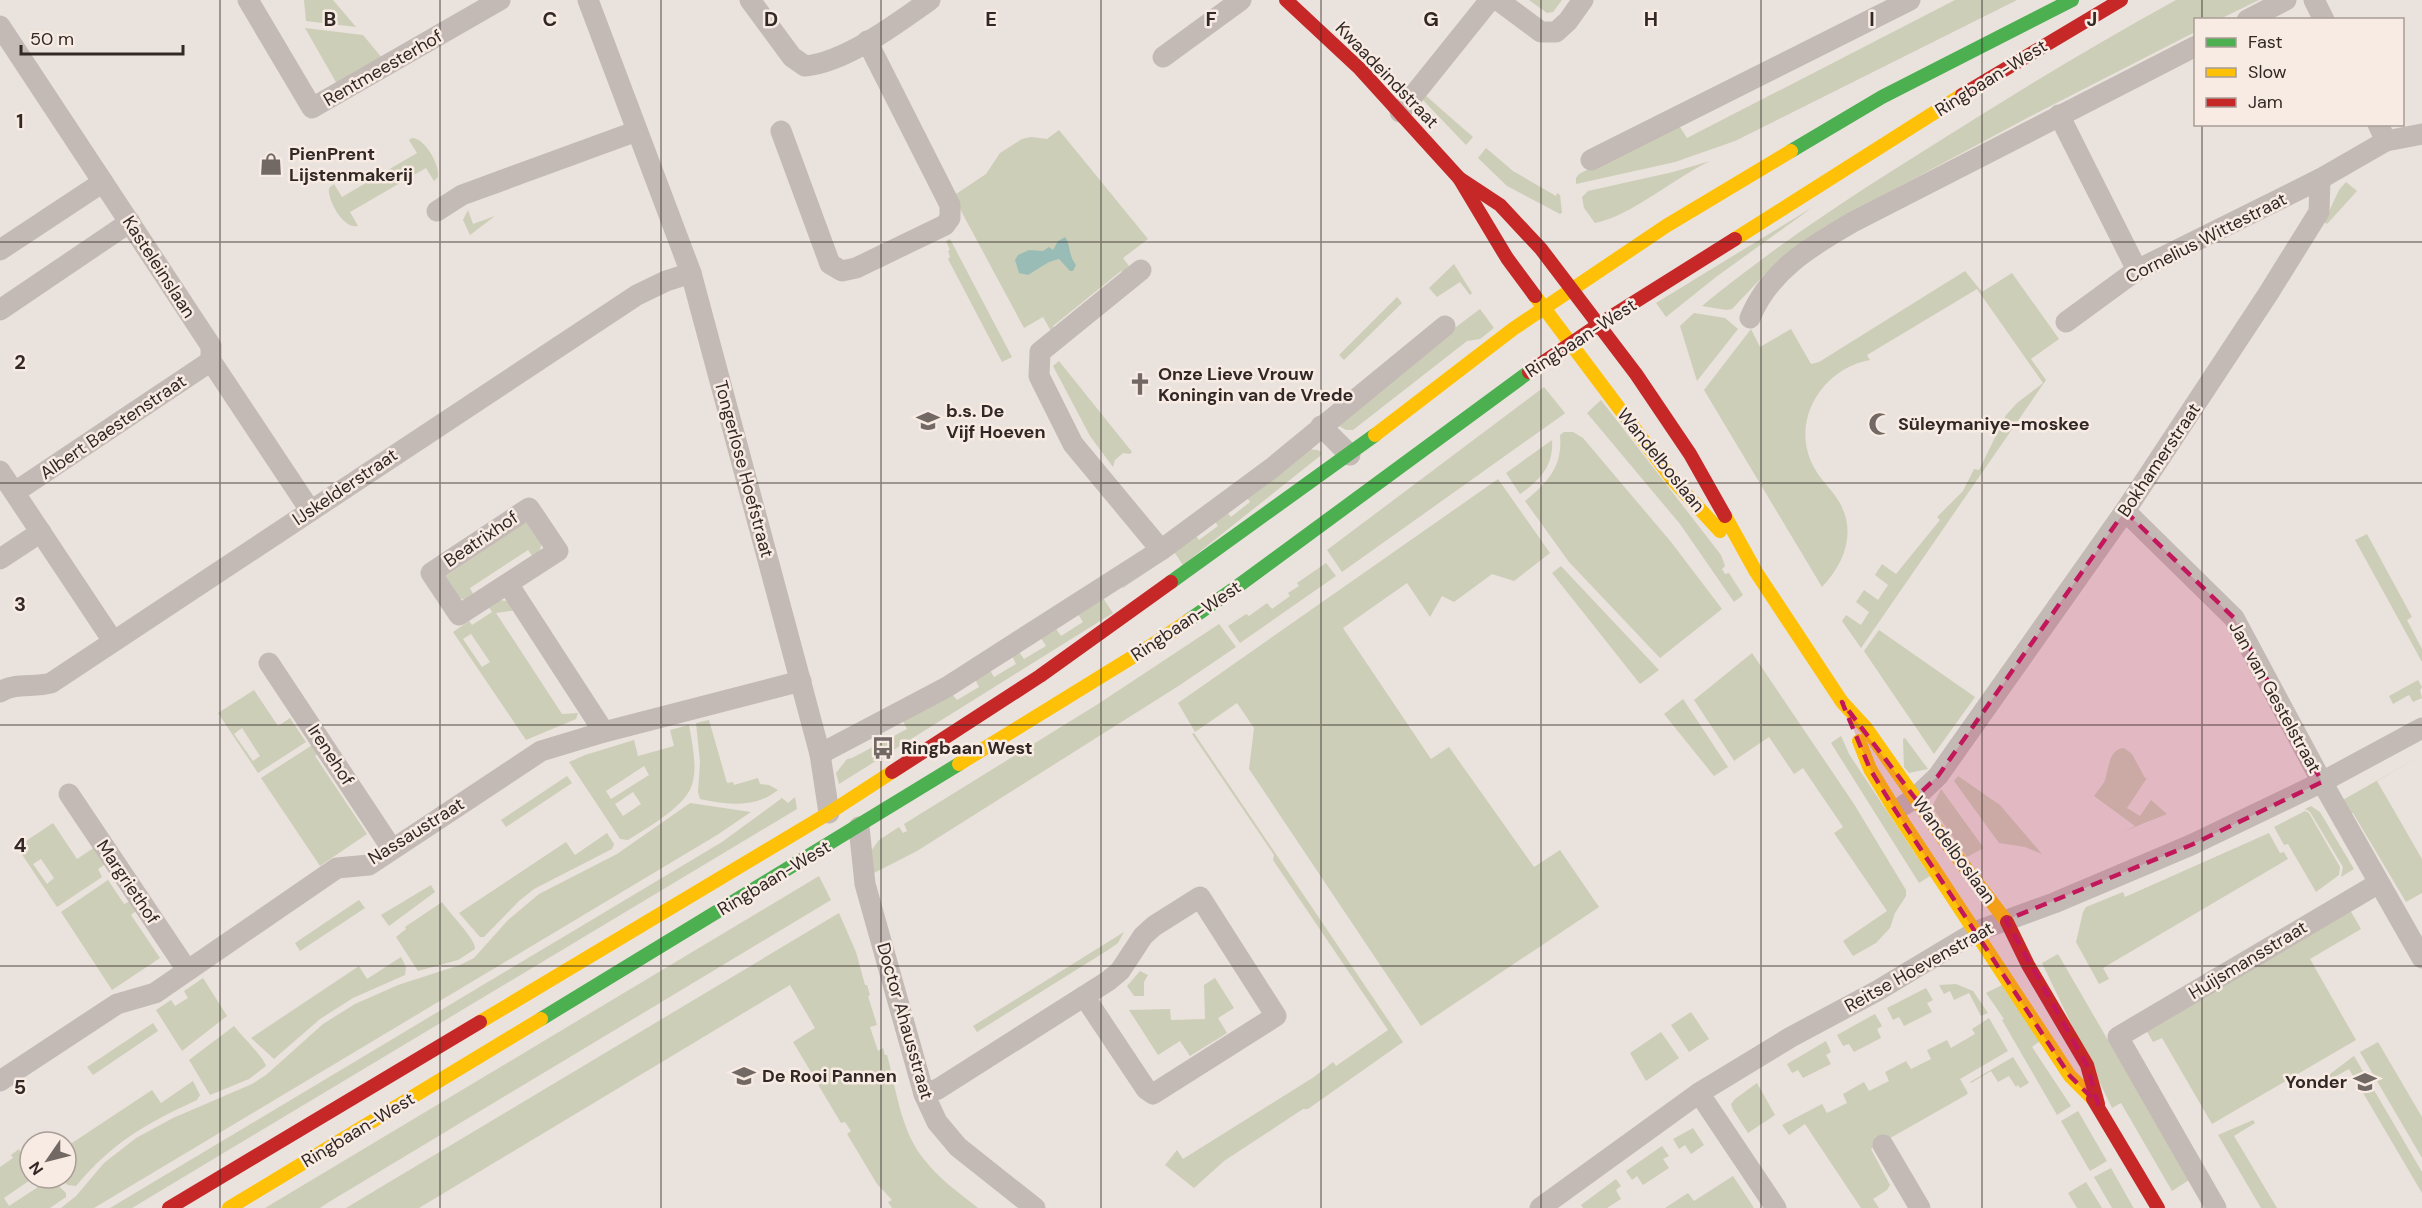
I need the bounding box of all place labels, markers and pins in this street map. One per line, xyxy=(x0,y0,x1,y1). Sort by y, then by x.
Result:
place label: PienPrent Lijstenmakerij xyxy=(289,142,413,187)
shop icon: PienPrent Lijstenmakerij xyxy=(258,151,284,177)
place label: Onze Lieve Vrouw Koningin van de Vrede xyxy=(1158,362,1354,407)
church icon: Onze Lieve Vrouw Koningin van de Vrede xyxy=(1127,371,1153,397)
place label: b.s. De Vijf Hoeven xyxy=(946,399,1045,444)
school or university icon: b.s. De Vijf Hoeven xyxy=(915,408,941,434)
mosque icon: Süleymaniye-moskee xyxy=(1867,411,1893,437)
place label: Süleymaniye-moskee xyxy=(1898,412,2090,436)
bus stop icon: Ringbaan West xyxy=(870,735,896,761)
place label: Ringbaan West xyxy=(901,736,1033,760)
school or university icon: De Rooi Pannen xyxy=(731,1063,757,1089)
place label: De Rooi Pannen xyxy=(762,1064,897,1088)
school or university icon: Yonder xyxy=(2352,1069,2378,1095)
place label: Yonder xyxy=(2285,1070,2347,1094)

